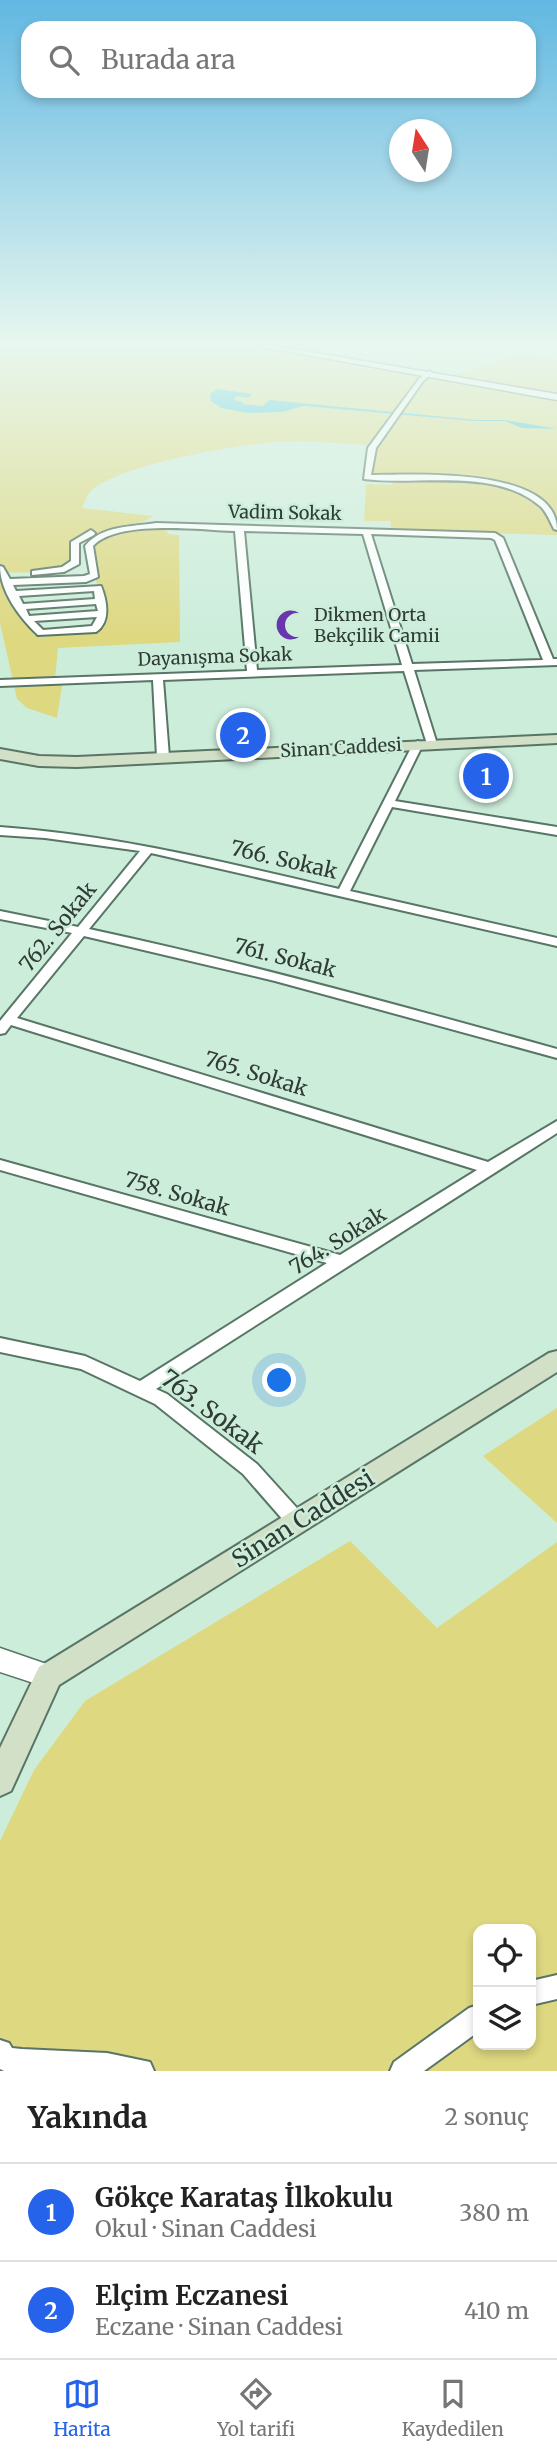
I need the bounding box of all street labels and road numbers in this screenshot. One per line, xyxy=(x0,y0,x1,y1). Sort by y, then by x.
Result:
street label: Vadim Sokak xyxy=(227,500,342,525)
street label: Dayanışma Sokak xyxy=(137,642,293,671)
street label: Sinan Caddesi xyxy=(280,733,402,762)
street label: 766. Sokak xyxy=(228,834,341,885)
street label: 762. Sokak xyxy=(13,876,103,977)
street label: 761. Sokak xyxy=(231,932,340,983)
street label: 765. Sokak xyxy=(201,1045,312,1102)
street label: 758. Sokak xyxy=(121,1166,234,1222)
street label: 764. Sokak xyxy=(284,1200,392,1281)
street label: 763. Sokak xyxy=(154,1363,271,1461)
street label: Sinan Caddesi xyxy=(226,1462,380,1575)

